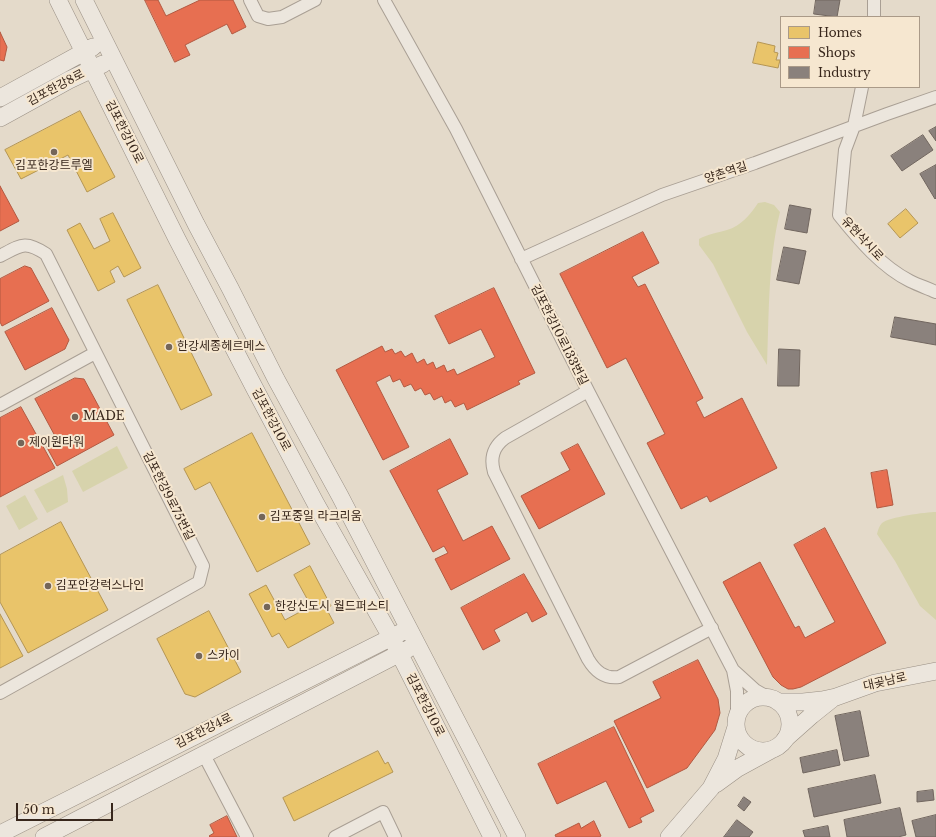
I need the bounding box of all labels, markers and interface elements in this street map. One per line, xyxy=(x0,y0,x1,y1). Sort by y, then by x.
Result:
legend xyxy=(780,16,920,88)
text: Homes xyxy=(818,25,862,40)
text: Shops xyxy=(818,45,855,60)
text: Industry xyxy=(818,65,871,80)
street label: 김포한강8로 xyxy=(25,67,87,109)
street label: 김포한강10로 xyxy=(102,98,146,166)
marker: 김포한강트루엘 xyxy=(49,147,59,157)
place label: 김포한강트루엘 xyxy=(15,159,93,173)
street label: 양촌역길 xyxy=(703,159,749,187)
street label: 유현삭시로 xyxy=(838,214,886,264)
street label: 김포한강10로133번길 xyxy=(527,282,591,388)
place label: 한강세종헤르메스 xyxy=(177,340,265,354)
marker: 한강세종헤르메스 xyxy=(164,342,174,352)
street label: 김포한강10로 xyxy=(248,386,294,454)
place label: MADE xyxy=(83,410,125,424)
marker: MADE xyxy=(70,412,80,422)
place label: 제이원타워 xyxy=(29,436,84,450)
marker: 제이원타워 xyxy=(16,438,26,448)
street label: 김포한강9로75번길 xyxy=(139,449,197,543)
place label: 김포중일 라크리움 xyxy=(270,510,362,524)
marker: 김포중일 라크리움 xyxy=(257,512,267,522)
place label: 김포안강럭스나인 xyxy=(56,579,144,593)
marker: 김포안강럭스나인 xyxy=(43,581,53,591)
place label: 한강신도시 월드퍼스티 xyxy=(275,600,389,614)
marker: 한강신도시 월드퍼스티 xyxy=(262,602,272,612)
place label: 스카이 xyxy=(207,649,240,663)
marker: 스카이 xyxy=(194,651,204,661)
street label: 대곶남로 xyxy=(862,670,908,694)
street label: 김포한강10로 xyxy=(403,671,447,739)
street label: 김포한강4로 xyxy=(173,710,235,752)
scale bar xyxy=(18,795,115,821)
text: 50 m xyxy=(23,802,55,817)

